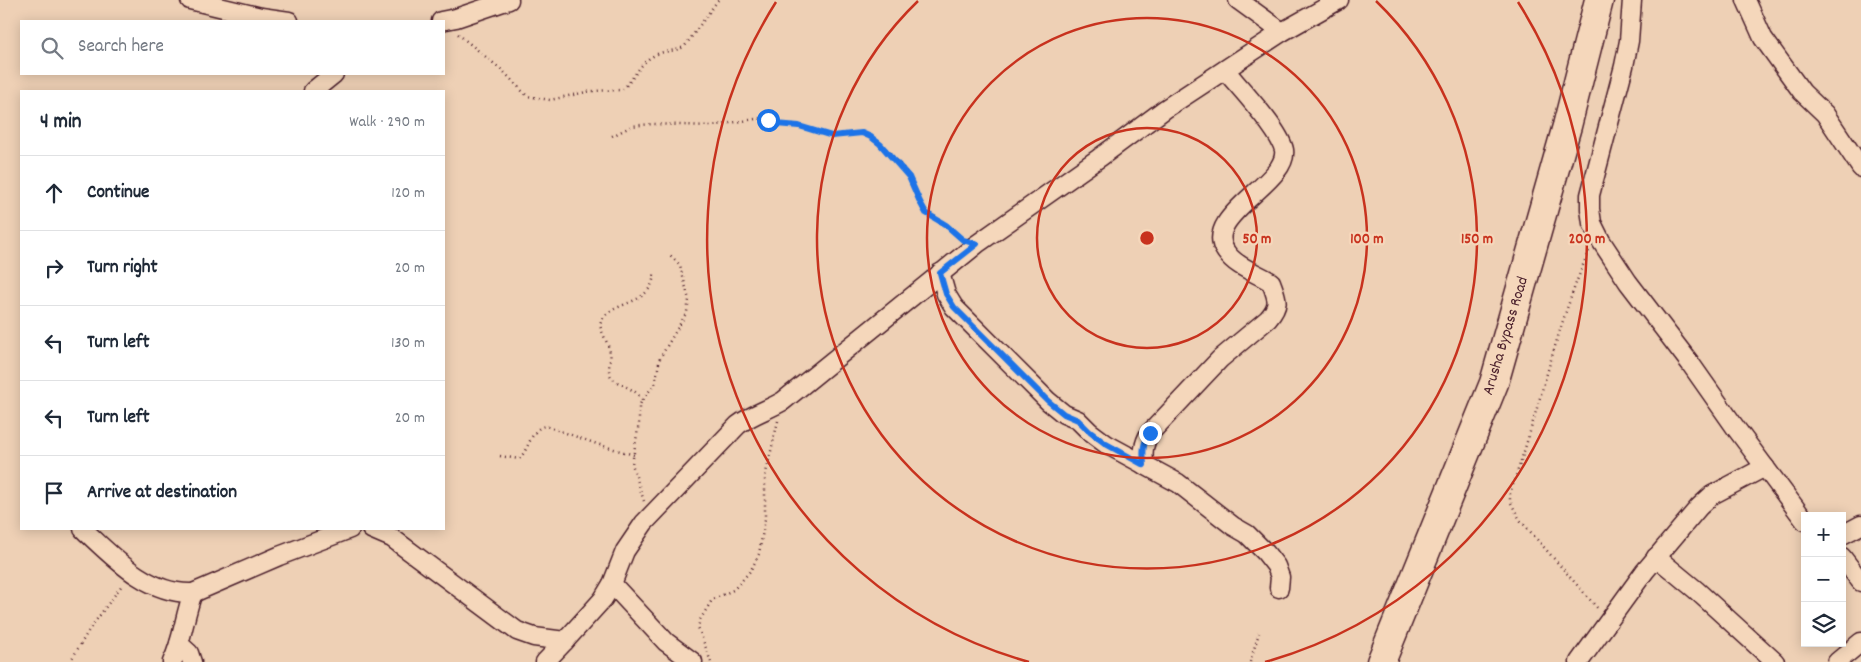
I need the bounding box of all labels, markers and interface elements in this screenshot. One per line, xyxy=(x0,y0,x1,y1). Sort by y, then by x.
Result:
search box xyxy=(20,20,445,75)
icon: search xyxy=(38,34,66,62)
text: Search here xyxy=(78,34,164,61)
text: 4 min xyxy=(40,108,82,138)
route start xyxy=(757,109,780,132)
text: Walk · 290 m xyxy=(349,111,425,134)
icon: ahead xyxy=(40,179,68,207)
text: Continue xyxy=(87,180,149,207)
text: 120 m xyxy=(391,182,425,205)
centre of rings xyxy=(1138,229,1156,247)
text: 50 m xyxy=(1243,229,1271,251)
text: 100 m xyxy=(1350,229,1384,251)
text: 150 m xyxy=(1461,229,1493,251)
text: 200 m xyxy=(1569,229,1605,251)
icon: right xyxy=(40,254,68,282)
text: Turn right xyxy=(87,255,158,282)
text: 20 m xyxy=(395,257,425,280)
street label: Arusha Bypass Road xyxy=(1477,274,1535,398)
icon: left xyxy=(40,329,68,357)
text: Turn left xyxy=(87,330,150,357)
text: 130 m xyxy=(391,332,425,355)
icon: left xyxy=(40,404,68,432)
text: Turn left xyxy=(87,405,150,432)
text: 20 m xyxy=(395,407,425,430)
route end xyxy=(1139,422,1162,445)
icon: arrive xyxy=(40,479,68,507)
text: Arrive at destination xyxy=(87,480,237,507)
map controls xyxy=(1801,512,1846,647)
button: + xyxy=(1801,512,1846,557)
button: − xyxy=(1801,557,1846,602)
button: layers xyxy=(1801,602,1846,647)

